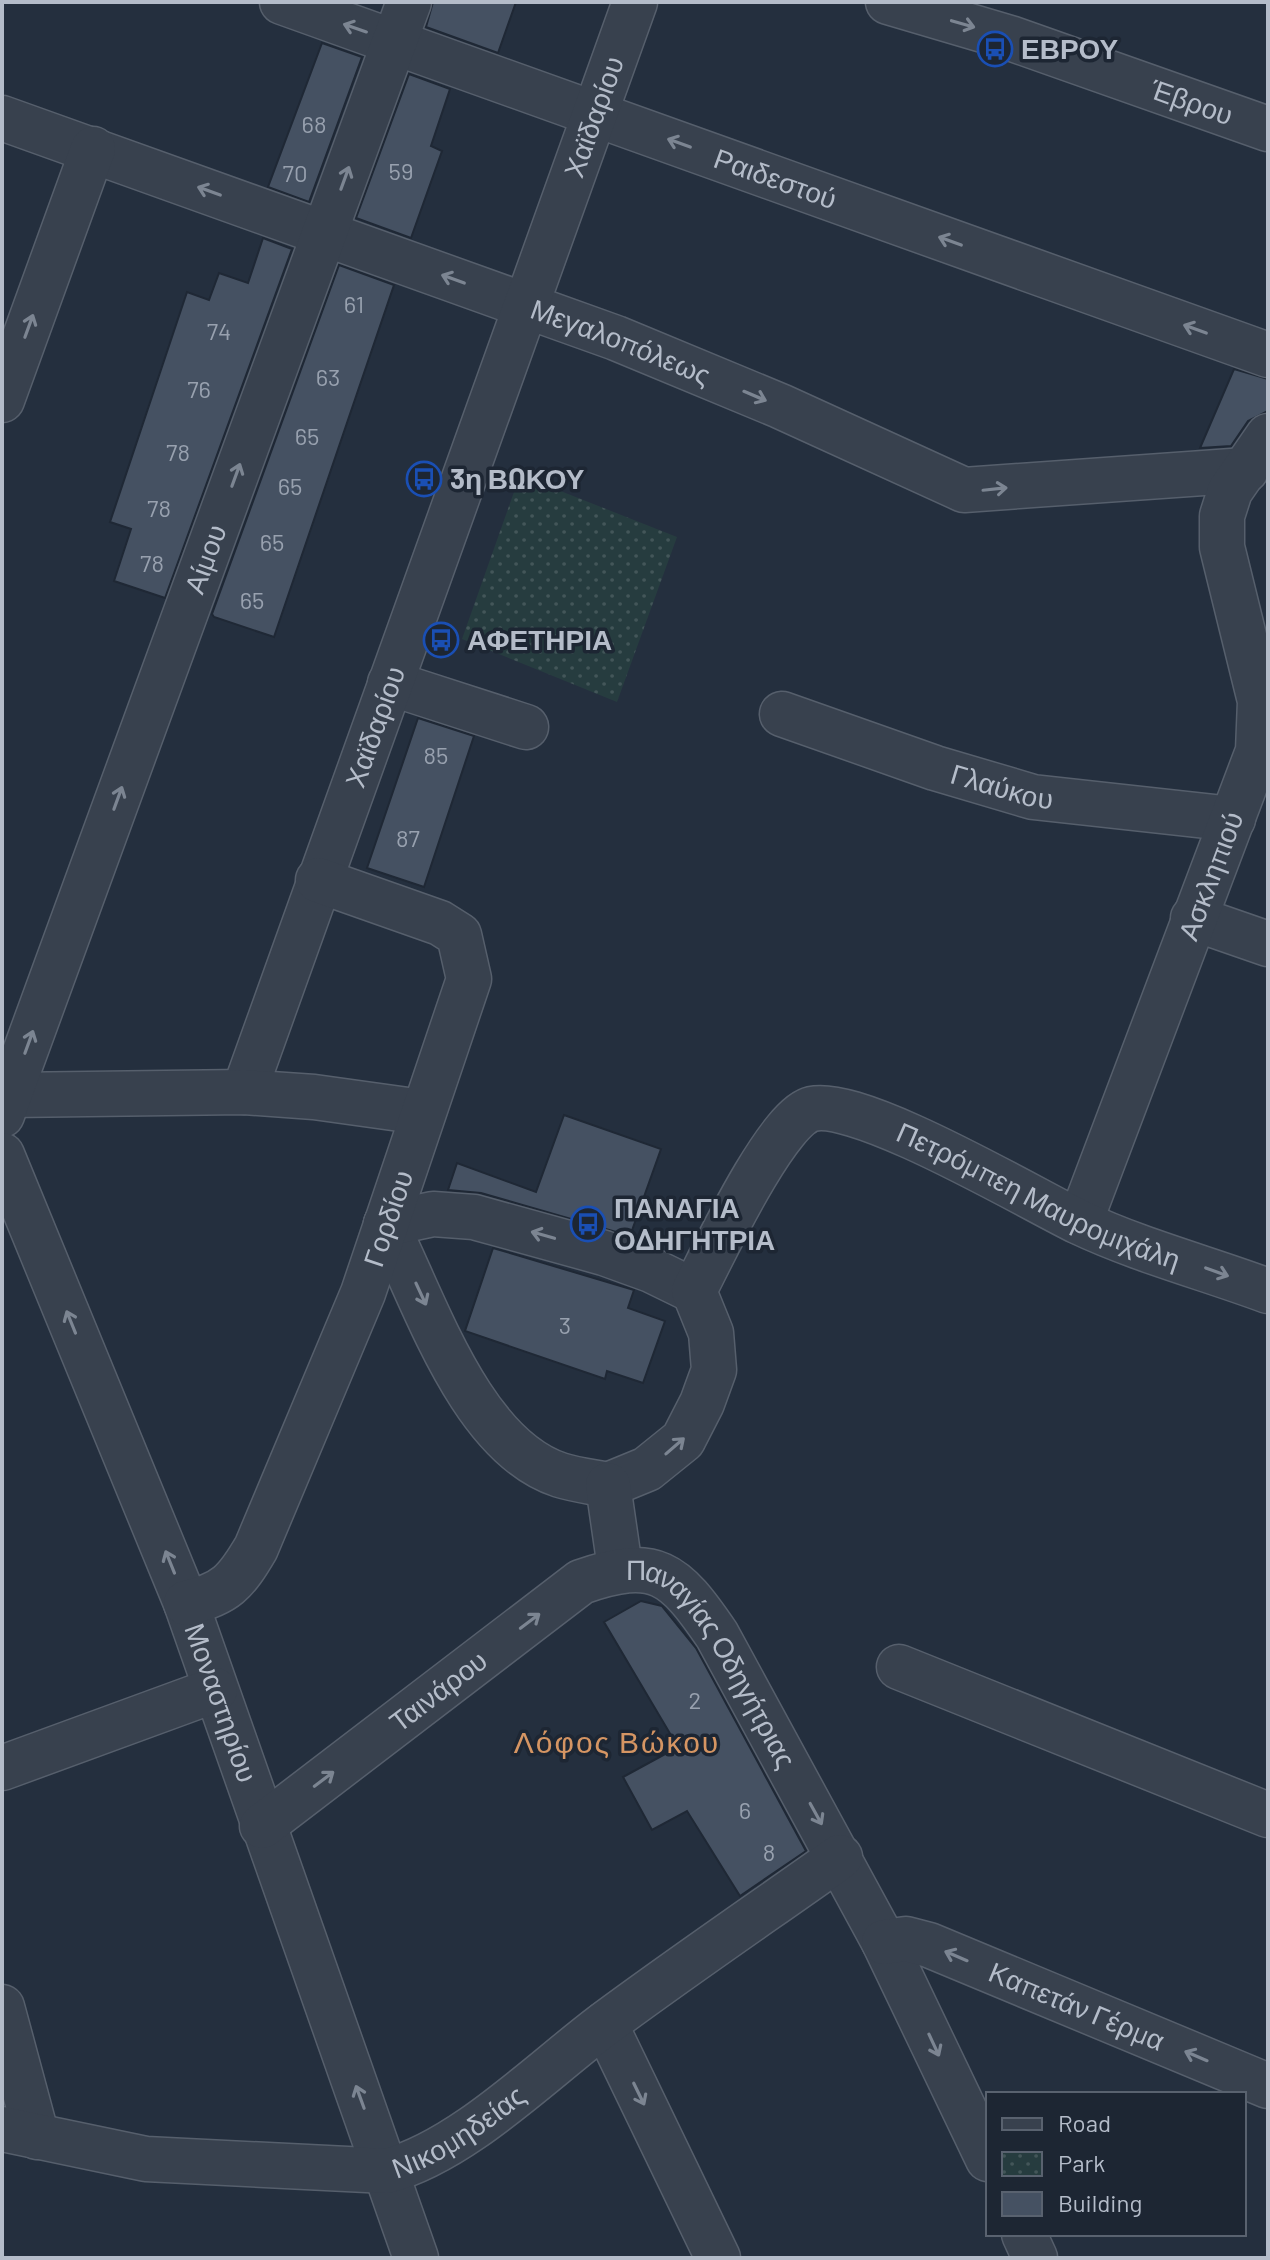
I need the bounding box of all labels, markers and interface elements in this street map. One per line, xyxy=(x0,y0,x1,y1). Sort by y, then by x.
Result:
one-way arrow xyxy=(949,17,975,32)
one-way arrow xyxy=(343,19,368,34)
bus stop icon: ΕΒΡΟΥ xyxy=(976,30,1014,68)
place label: ΕΒΡΟΥ xyxy=(1021,31,1119,65)
street label: Χαϊδαρίου xyxy=(556,51,630,182)
street label: Έβρου xyxy=(1146,71,1238,131)
house number: 68 xyxy=(302,109,326,138)
one-way arrow xyxy=(667,135,692,149)
street label: Ραιδεστού xyxy=(710,140,842,215)
house number: 59 xyxy=(389,156,413,185)
house number: 70 xyxy=(283,158,307,187)
one-way arrow xyxy=(338,166,353,191)
one-way arrow xyxy=(197,182,222,197)
one-way arrow xyxy=(938,232,963,247)
one-way arrow xyxy=(441,271,466,285)
house number: 61 xyxy=(344,289,364,318)
street label: Μεγαλοπόλεως xyxy=(527,291,716,391)
one-way arrow xyxy=(22,314,37,339)
house number: 74 xyxy=(207,316,231,345)
one-way arrow xyxy=(1182,320,1207,335)
house number: 63 xyxy=(316,362,340,391)
house number: 76 xyxy=(187,374,211,403)
one-way arrow xyxy=(742,390,767,404)
house number: 65 xyxy=(295,421,319,450)
house number: 78 xyxy=(166,437,190,466)
bus stop icon: 3η ΒΩΚΟΥ xyxy=(405,460,443,498)
place label: 3η ΒΩΚΟΥ xyxy=(450,461,585,495)
one-way arrow xyxy=(230,463,244,487)
house number: 65 xyxy=(278,471,302,500)
one-way arrow xyxy=(981,482,1008,497)
house number: 78 xyxy=(147,493,171,522)
street label: Αίμου xyxy=(176,519,233,598)
house number: 65 xyxy=(260,527,284,556)
house number: 78 xyxy=(140,548,164,577)
house number: 65 xyxy=(240,585,264,614)
bus stop icon: ΑΦΕΤΗΡΙΑ xyxy=(422,621,460,659)
place label: ΑΦΕΤΗΡΙΑ xyxy=(467,622,612,656)
street label: Χαϊδαρίου xyxy=(337,661,411,791)
house number: 85 xyxy=(424,740,448,769)
street label: Γλαύκου xyxy=(947,756,1055,815)
one-way arrow xyxy=(112,786,126,811)
street label: Ασκληπιού xyxy=(1170,806,1250,945)
house number: 87 xyxy=(396,823,420,852)
one-way arrow xyxy=(23,1030,37,1055)
street label: Πετρόμπεη Μαυρομιχάλη xyxy=(892,1114,1185,1276)
street label: Γορδίου xyxy=(355,1166,419,1271)
place label: ΠΑΝΑΓΙΑ ΟΔΗΓΗΤΡΙΑ xyxy=(614,1190,775,1256)
bus stop icon: ΠΑΝΑΓΙΑ ΟΔΗΓΗΤΡΙΑ xyxy=(569,1205,607,1243)
one-way arrow xyxy=(530,1227,556,1242)
one-way arrow xyxy=(1204,1266,1229,1281)
one-way arrow xyxy=(414,1282,429,1306)
one-way arrow xyxy=(62,1310,77,1335)
house number: 3 xyxy=(559,1310,571,1339)
one-way arrow xyxy=(664,1437,684,1455)
one-way arrow xyxy=(161,1551,176,1575)
street label: Παναγίας Οδηγήτριας xyxy=(626,1552,804,1774)
one-way arrow xyxy=(519,1612,540,1629)
street label: Μοναστηρίου xyxy=(178,1618,266,1786)
street label: Ταινάρου xyxy=(382,1642,493,1738)
house number: 2 xyxy=(689,1685,701,1714)
district label: Λόφος Βώκου xyxy=(514,1723,720,1759)
one-way arrow xyxy=(313,1770,334,1787)
house number: 6 xyxy=(739,1795,751,1824)
one-way arrow xyxy=(808,1802,824,1825)
house number: 8 xyxy=(763,1837,775,1866)
one-way arrow xyxy=(944,1948,969,1963)
street label: Καπετάν Γέρμα xyxy=(984,1954,1170,2057)
one-way arrow xyxy=(927,2033,942,2057)
one-way arrow xyxy=(1184,2047,1209,2062)
street label: Νικομηδείας xyxy=(387,2078,531,2185)
one-way arrow xyxy=(632,2082,647,2106)
one-way arrow xyxy=(352,2085,367,2110)
legend xyxy=(986,2092,1246,2236)
text: Road xyxy=(1058,2108,1111,2137)
text: Park xyxy=(1058,2148,1105,2177)
text: Building xyxy=(1058,2188,1142,2217)

